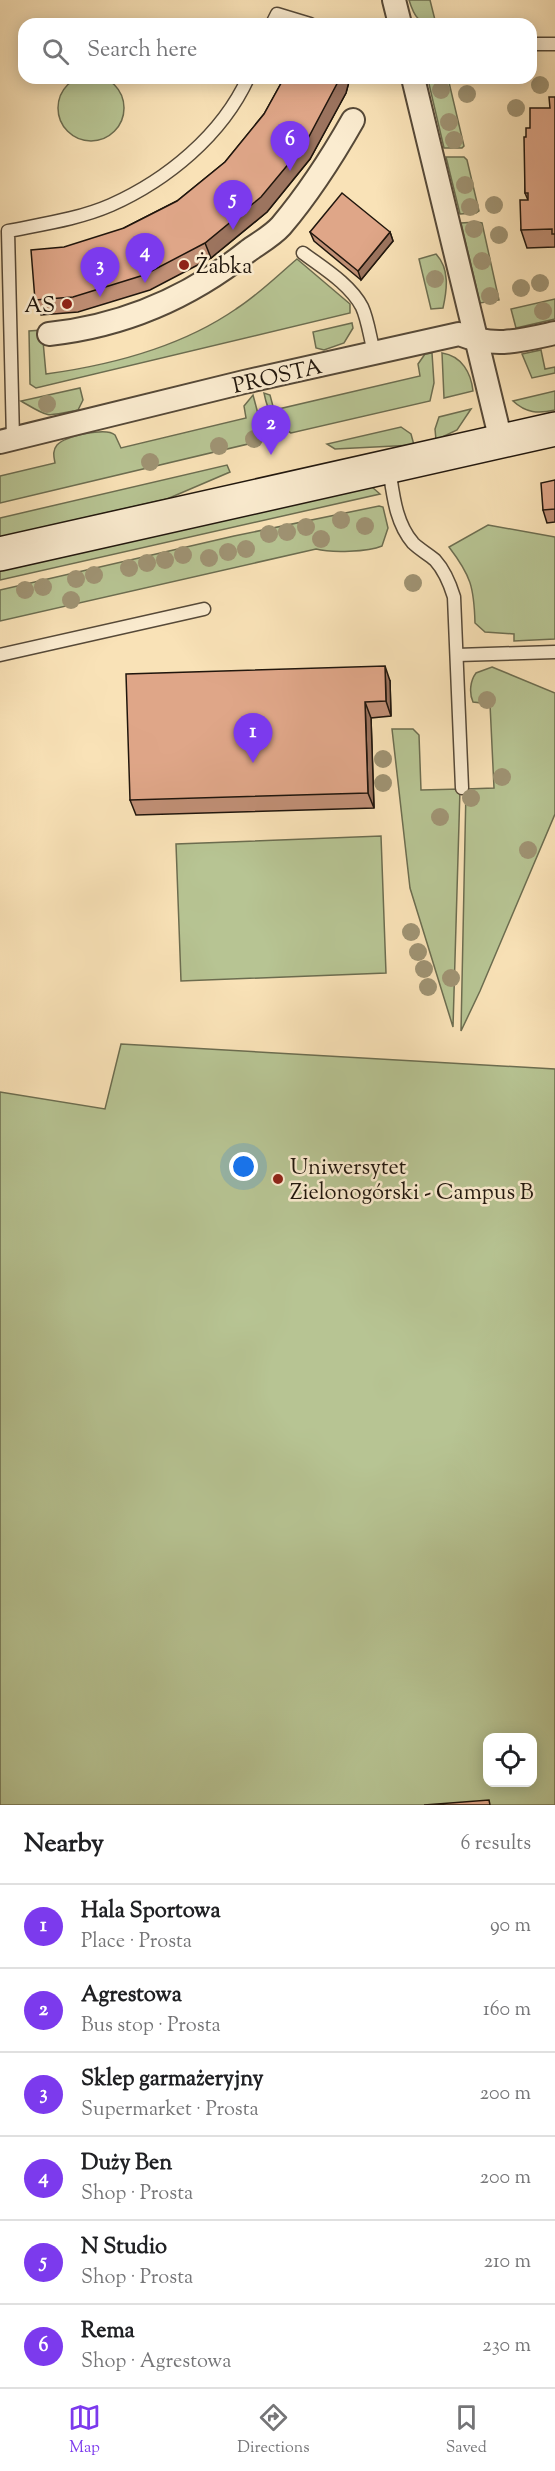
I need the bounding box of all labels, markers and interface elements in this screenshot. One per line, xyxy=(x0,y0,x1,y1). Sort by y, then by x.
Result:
search box xyxy=(18,18,537,84)
icon: search xyxy=(39,35,72,68)
text: Search here xyxy=(87,35,197,67)
pin: 6 xyxy=(270,122,310,171)
pin: 5 xyxy=(214,180,252,230)
pin: 4 xyxy=(126,234,164,283)
pin: 3 xyxy=(80,248,120,297)
place label: Żabka xyxy=(196,252,252,284)
marker: Żabka xyxy=(177,258,191,272)
place label: AS xyxy=(24,291,55,323)
marker: AS xyxy=(60,297,74,311)
street label: PROSTA xyxy=(230,352,326,404)
pin: 2 xyxy=(252,406,290,455)
pin: 1 xyxy=(234,714,272,763)
your location xyxy=(229,1152,258,1181)
place label: Uniwersytet Zielonogórski - Campus B xyxy=(290,1153,534,1210)
marker: Uniwersytet Zielonogórski - Campus B xyxy=(271,1172,285,1186)
map controls xyxy=(483,1733,537,1787)
button: locate xyxy=(483,1733,537,1787)
text: Nearby xyxy=(24,1826,104,1863)
text: 6 results xyxy=(461,1830,531,1859)
text: Hala Sportowa xyxy=(81,1896,221,1928)
text: 1 xyxy=(40,1912,47,1941)
text: 90 m xyxy=(490,1912,531,1941)
text: Place · Prosta xyxy=(81,1928,192,1957)
text: Agrestowa xyxy=(81,1980,182,2012)
text: 2 xyxy=(39,1996,48,2025)
text: 160 m xyxy=(483,1996,531,2025)
text: Bus stop · Prosta xyxy=(81,2012,221,2041)
text: Sklep garmażeryjny xyxy=(81,2064,264,2096)
text: 3 xyxy=(39,2080,48,2109)
text: 200 m xyxy=(480,2080,531,2109)
text: Supermarket · Prosta xyxy=(81,2096,259,2125)
text: Duży Ben xyxy=(81,2148,172,2180)
text: 4 xyxy=(38,2164,49,2193)
text: 200 m xyxy=(480,2164,531,2193)
text: Shop · Prosta xyxy=(81,2180,193,2209)
text: N Studio xyxy=(81,2232,167,2264)
text: 5 xyxy=(40,2248,47,2277)
text: 210 m xyxy=(484,2248,531,2277)
text: Shop · Prosta xyxy=(81,2264,193,2293)
text: Rema xyxy=(81,2316,135,2348)
text: 6 xyxy=(39,2332,48,2361)
text: 230 m xyxy=(482,2332,531,2361)
text: Shop · Agrestowa xyxy=(81,2348,232,2377)
tab: Map xyxy=(68,2401,101,2460)
tab: Directions xyxy=(237,2401,310,2460)
tab: Saved xyxy=(446,2401,487,2460)

